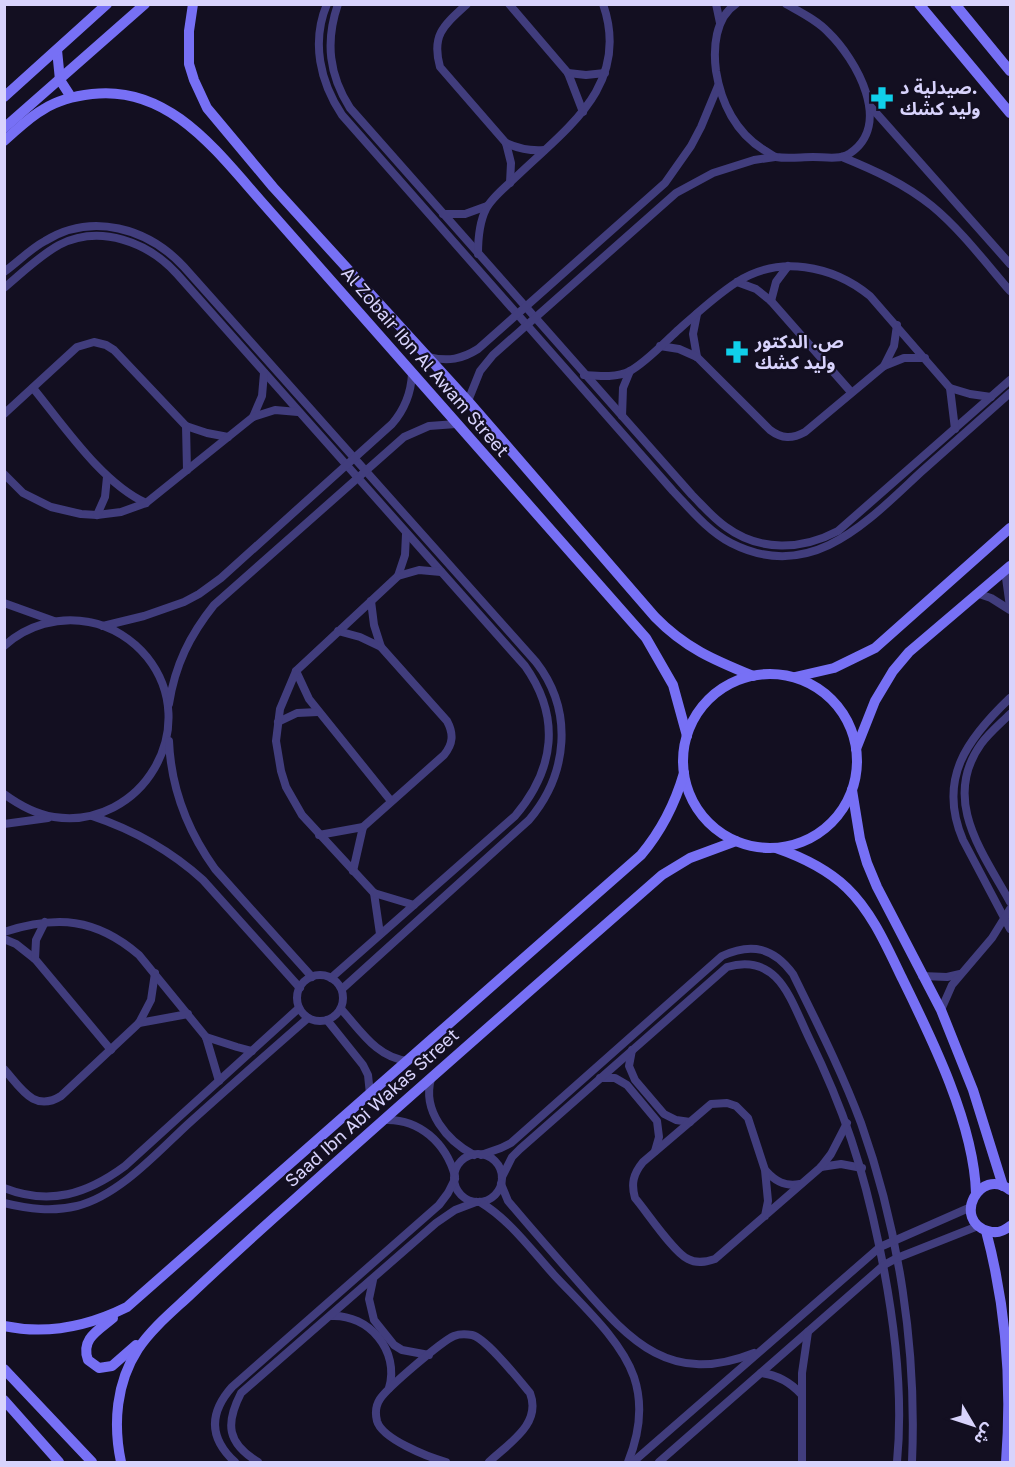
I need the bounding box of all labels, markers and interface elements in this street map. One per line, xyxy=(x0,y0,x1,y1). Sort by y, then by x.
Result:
place label: صيدلية د. وليد كشك xyxy=(900,76,981,119)
pharmacy icon: صيدلية د. وليد كشك xyxy=(869,85,895,111)
street label: Al Zobair Ibn Al Awam Street xyxy=(337,262,514,461)
place label: ص. الدكتور وليد كشك xyxy=(754,330,844,373)
pharmacy icon: ص. الدكتور وليد كشك xyxy=(724,339,750,365)
street label: Saad Ibn Abi Wakas Street xyxy=(280,1023,463,1191)
north arrow xyxy=(943,1395,1003,1455)
text: ش xyxy=(970,1420,999,1449)

